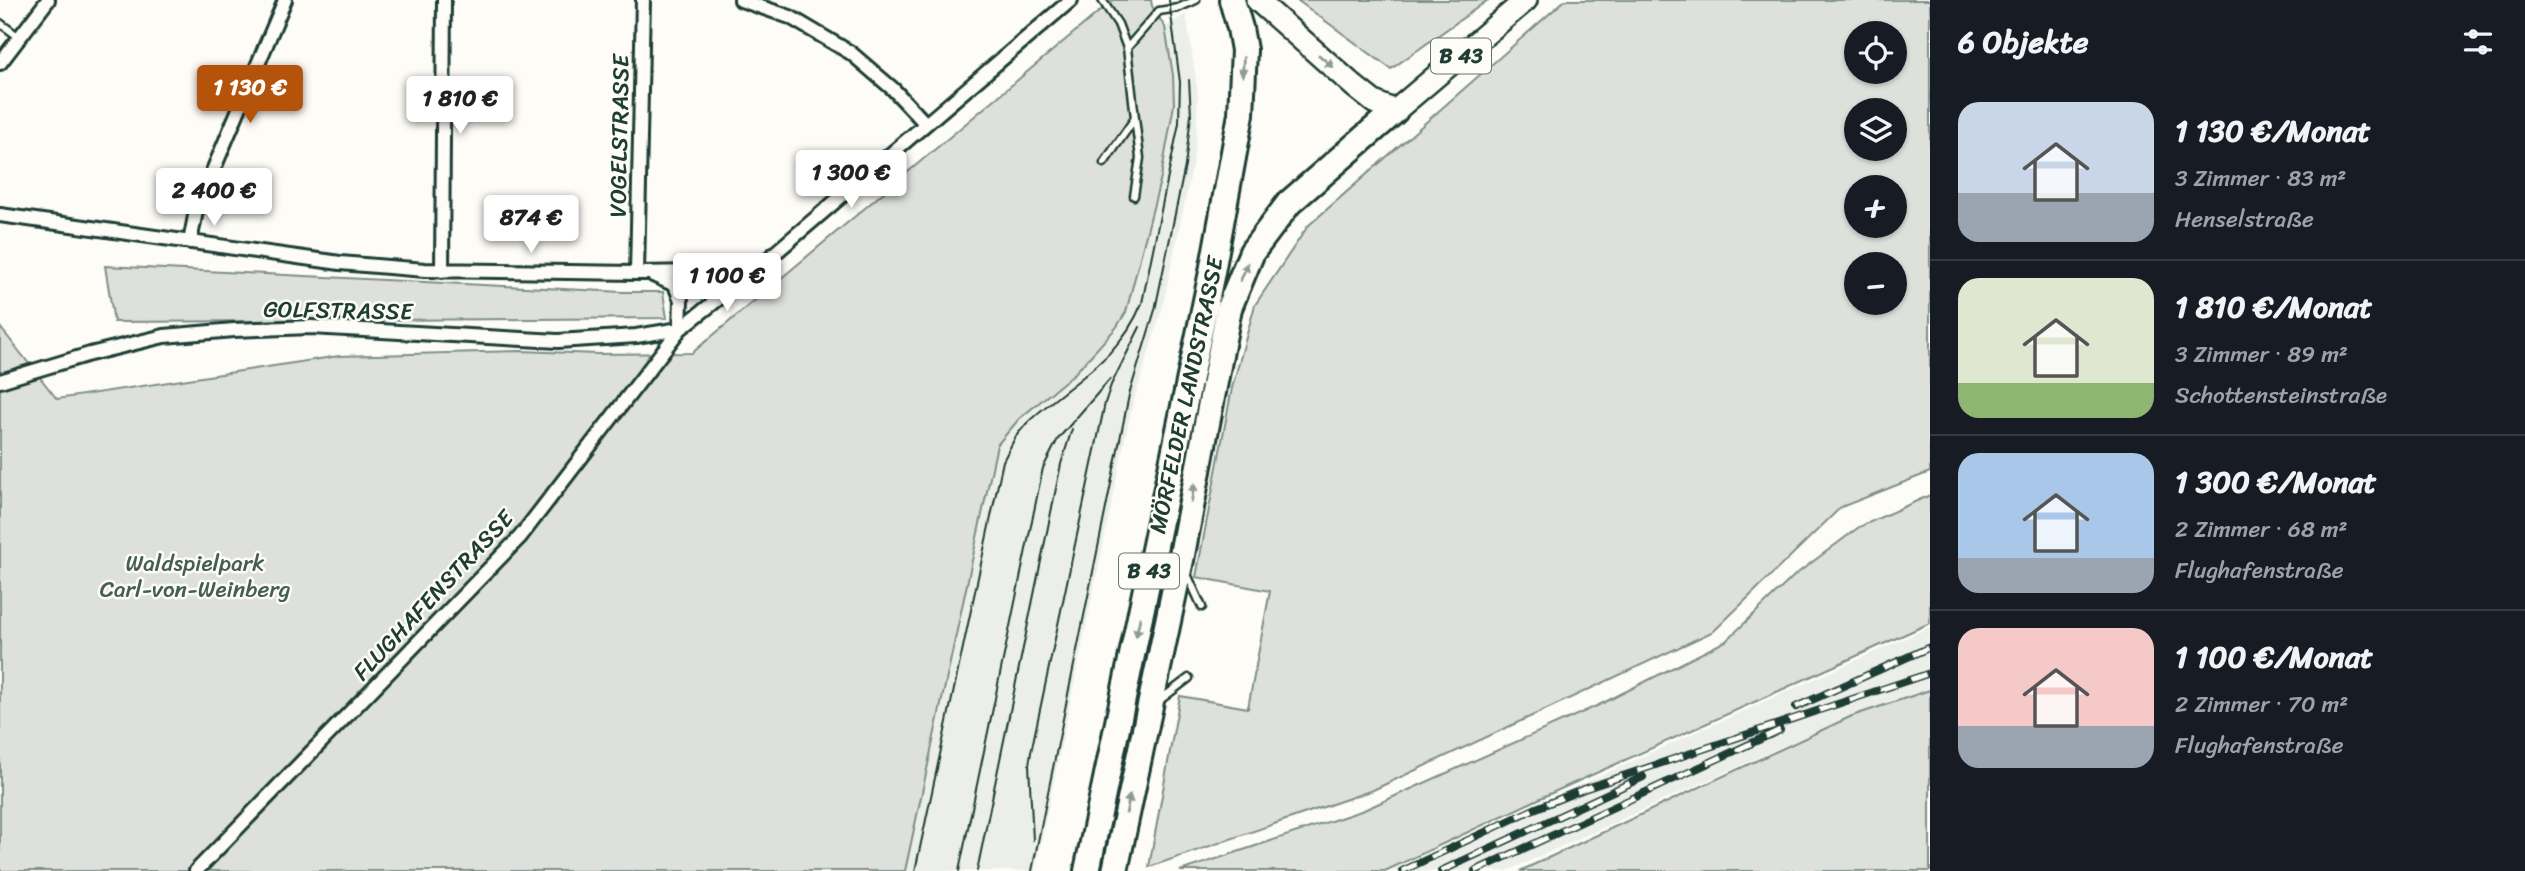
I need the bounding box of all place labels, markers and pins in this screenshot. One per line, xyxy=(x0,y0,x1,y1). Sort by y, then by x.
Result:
pin: 1 130 € xyxy=(185,66,315,125)
pin: 1 810 € xyxy=(395,76,525,136)
pin: 1 300 € xyxy=(786,150,916,210)
pin: 2 400 € xyxy=(149,168,279,228)
pin: 874 € xyxy=(482,196,580,255)
pin: 1 100 € xyxy=(662,254,792,313)

